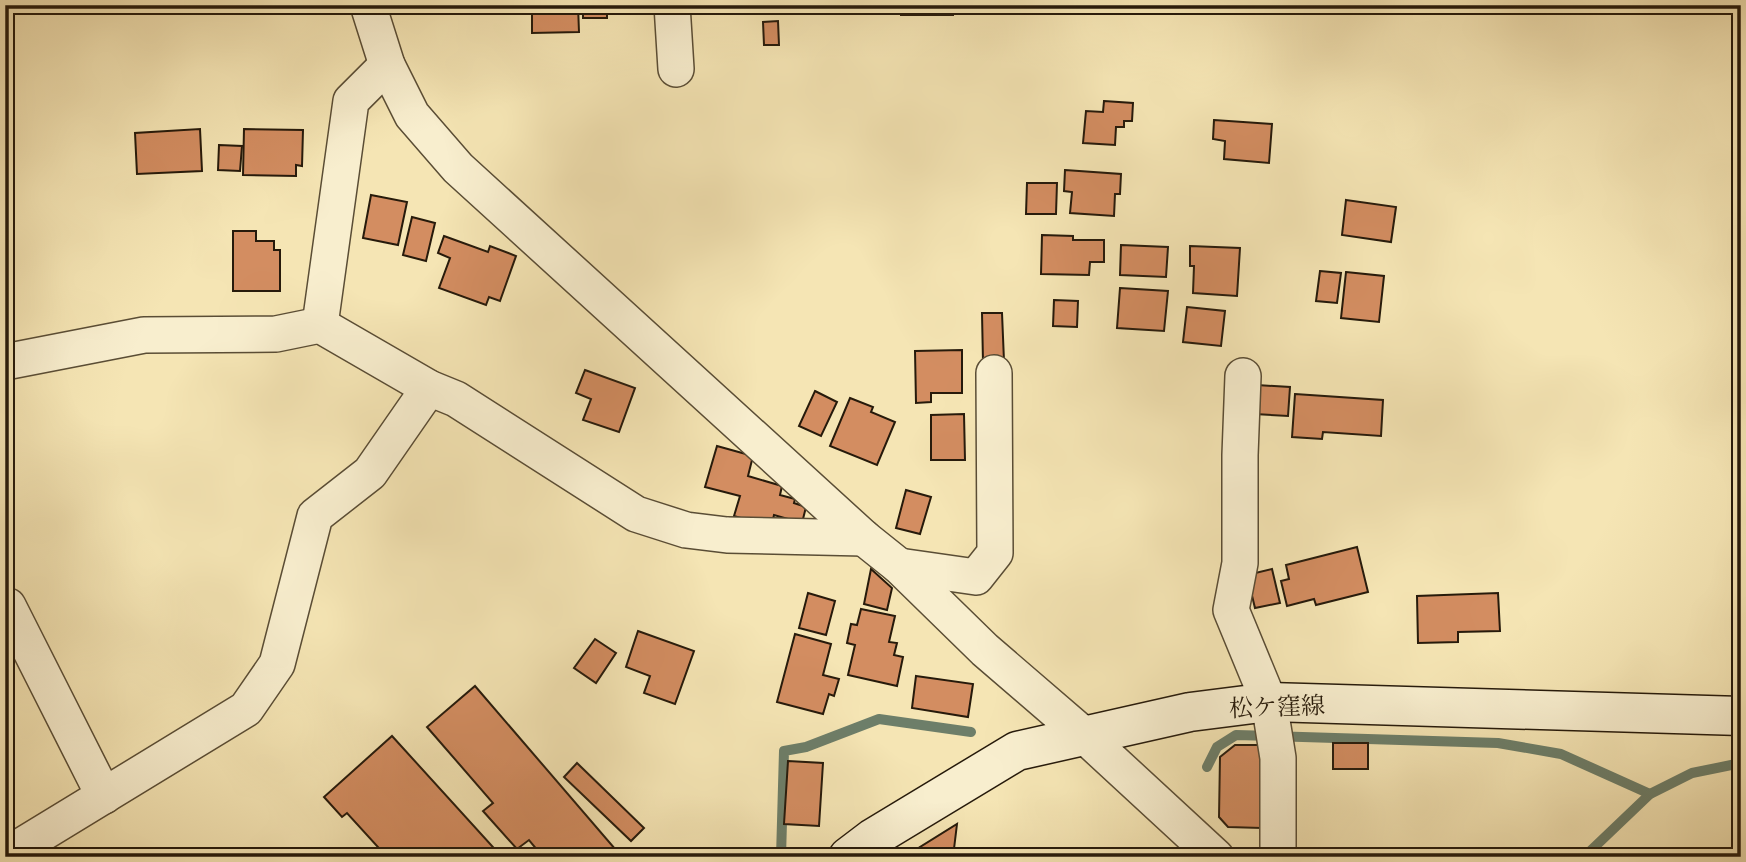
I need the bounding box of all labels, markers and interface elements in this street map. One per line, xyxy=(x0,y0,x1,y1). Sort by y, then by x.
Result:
street label: 松ケ窪線 xyxy=(1229,691,1325,723)

